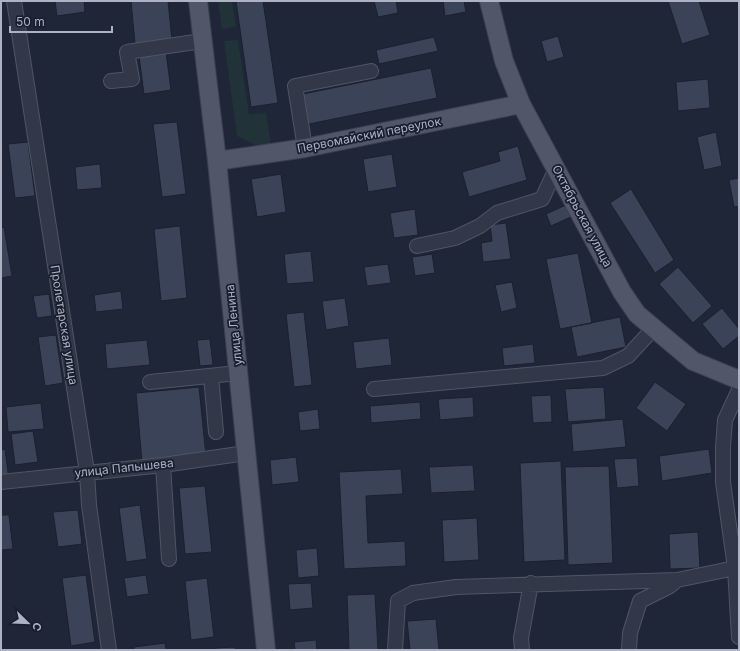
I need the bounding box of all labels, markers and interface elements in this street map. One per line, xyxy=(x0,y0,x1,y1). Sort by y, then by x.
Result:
scale bar xyxy=(10,8,112,34)
text: 50 m xyxy=(16,14,45,29)
street label: Первомайский переулок xyxy=(296,113,443,156)
street label: Октябрьская улица xyxy=(549,162,616,269)
street label: Пролетарская улица xyxy=(48,264,81,386)
street label: улица Ленина xyxy=(222,284,245,366)
street label: улица Папышева xyxy=(74,455,174,480)
north arrow xyxy=(8,603,48,643)
text: С xyxy=(29,620,45,633)

